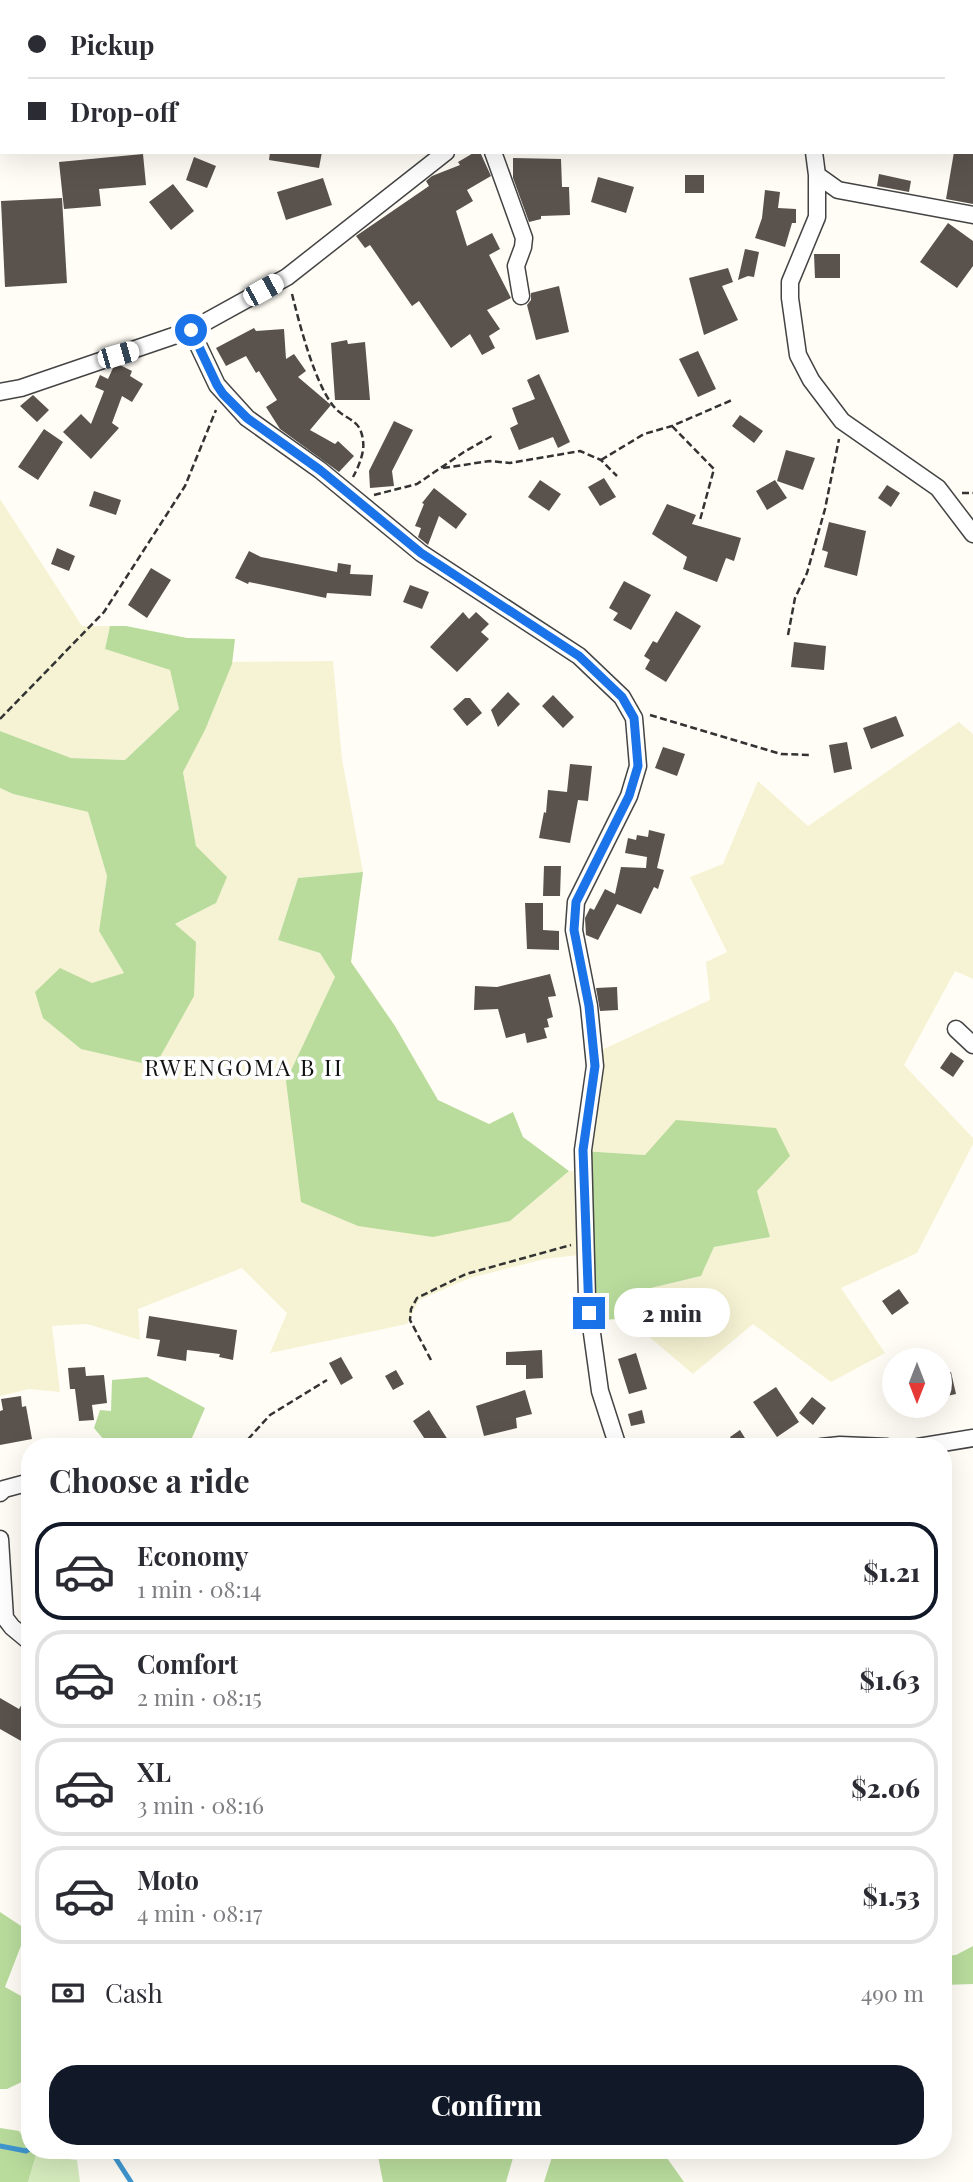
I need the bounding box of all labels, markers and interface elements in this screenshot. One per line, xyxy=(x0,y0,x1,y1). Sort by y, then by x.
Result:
text: Pickup xyxy=(70,27,154,62)
text: Drop-off xyxy=(70,94,177,129)
car xyxy=(240,271,287,309)
route start xyxy=(175,314,207,346)
car xyxy=(95,339,142,371)
district label: RWENGOMA B II xyxy=(144,1051,344,1082)
callout: 2 min xyxy=(614,1288,729,1338)
route end xyxy=(573,1297,605,1329)
text: 2 min xyxy=(642,1297,702,1328)
north arrow xyxy=(882,1348,952,1418)
map controls xyxy=(882,1348,952,1418)
text: Choose a ride xyxy=(49,1458,250,1501)
text: Economy xyxy=(137,1538,248,1573)
icon: car xyxy=(53,1540,116,1603)
text: $1.21 xyxy=(863,1554,920,1589)
text: 1 min · 08:14 xyxy=(137,1573,261,1604)
text: Comfort xyxy=(137,1646,238,1681)
icon: car xyxy=(53,1648,116,1711)
text: $1.63 xyxy=(859,1662,920,1697)
text: 2 min · 08:15 xyxy=(137,1681,262,1712)
text: XL xyxy=(137,1754,171,1789)
icon: car xyxy=(53,1756,116,1819)
text: $2.06 xyxy=(851,1770,920,1805)
text: 3 min · 08:16 xyxy=(137,1789,264,1820)
text: Moto xyxy=(137,1862,199,1897)
icon: car xyxy=(53,1864,116,1927)
text: $1.53 xyxy=(863,1878,920,1913)
text: 4 min · 08:17 xyxy=(137,1897,262,1928)
icon: cash xyxy=(49,1974,87,2012)
text: Cash xyxy=(105,1975,163,2010)
text: 490 m xyxy=(861,1977,924,2008)
button: Confirm xyxy=(49,2065,924,2145)

